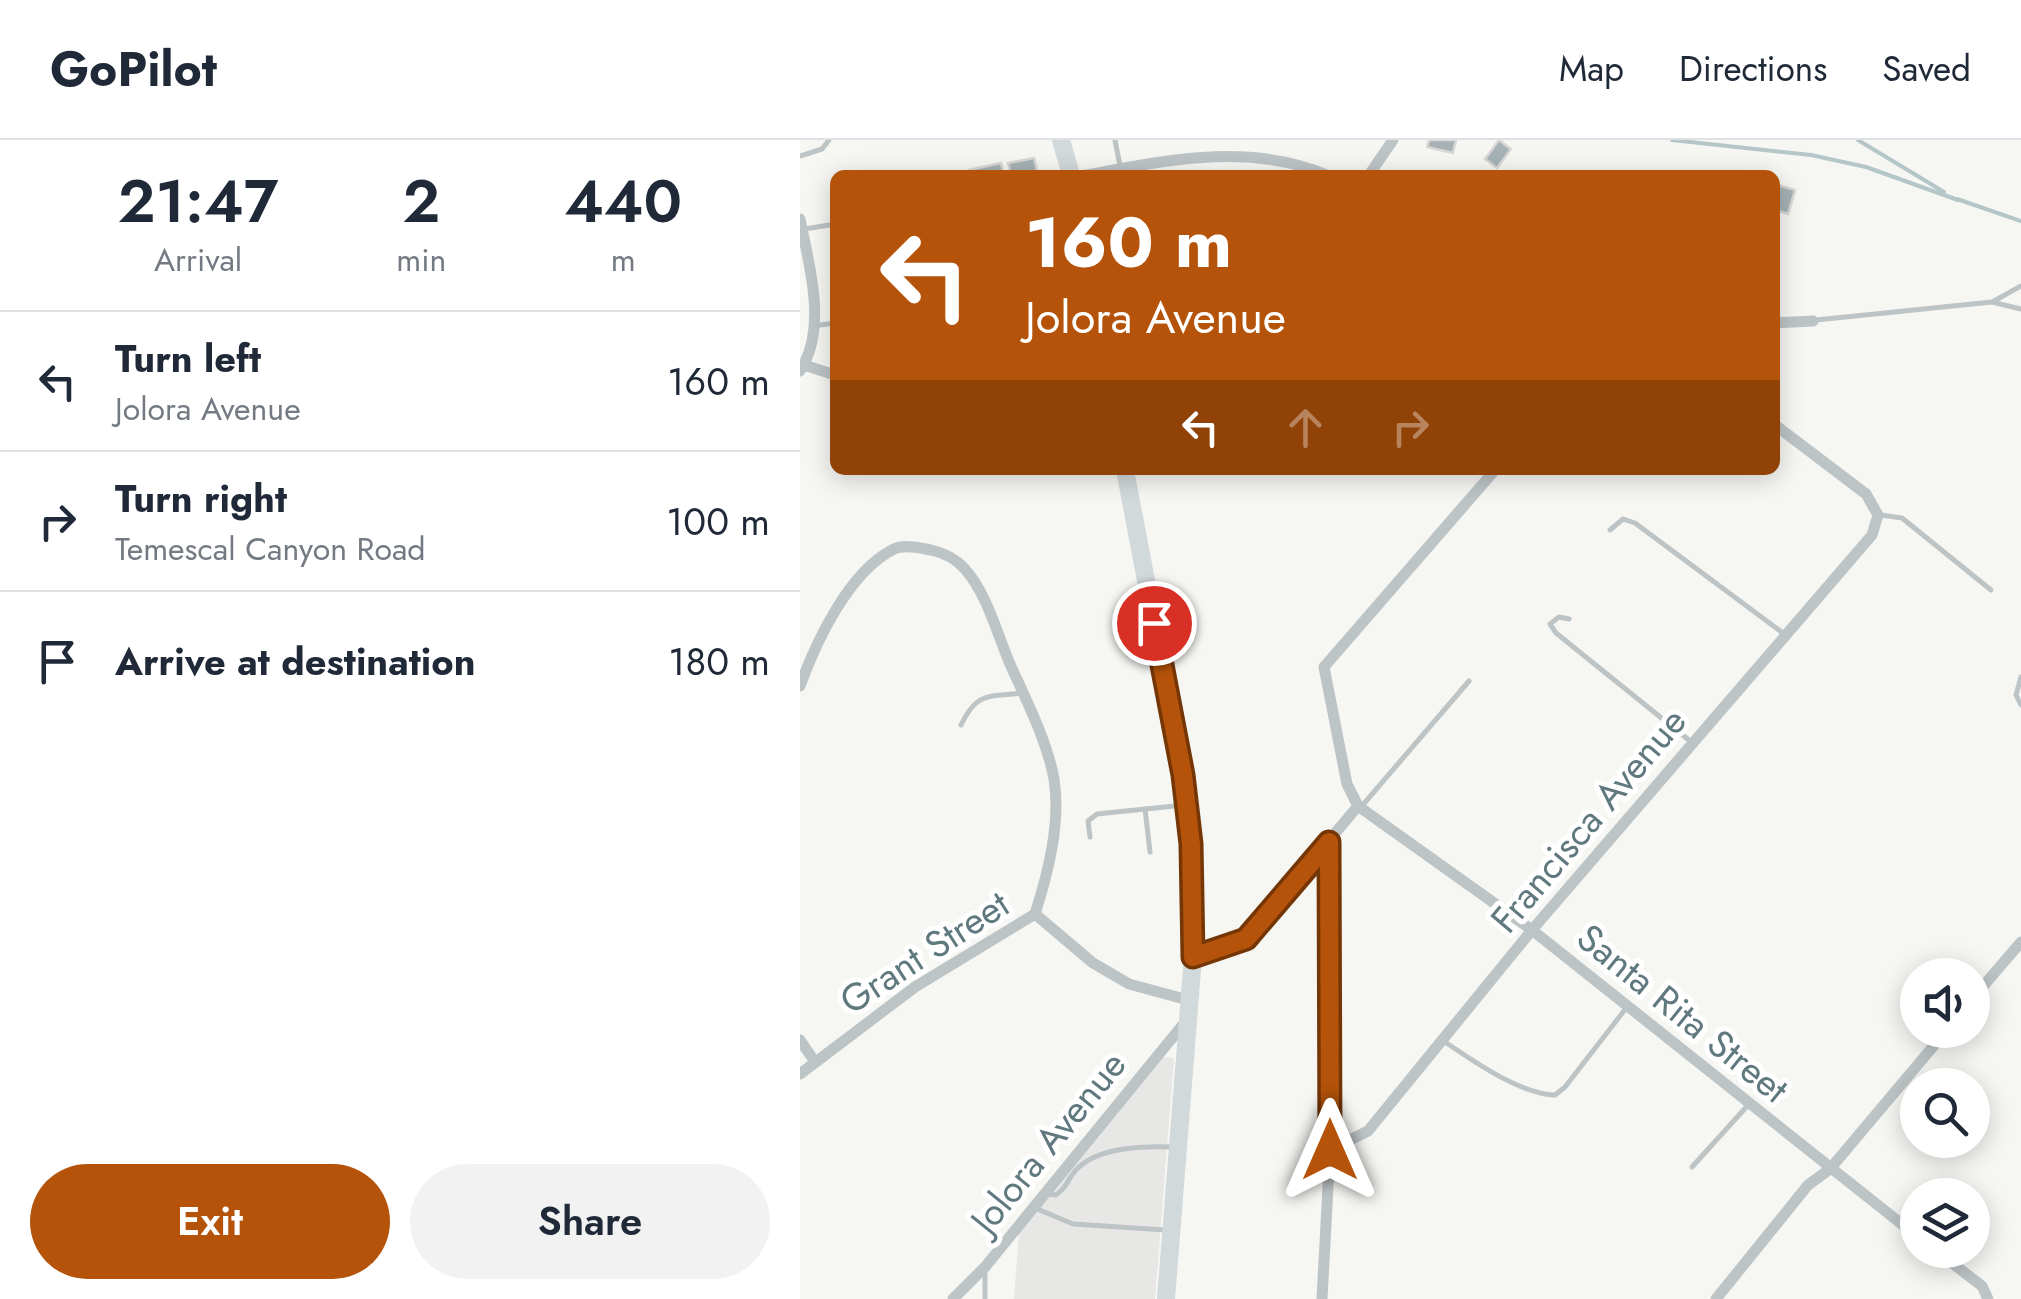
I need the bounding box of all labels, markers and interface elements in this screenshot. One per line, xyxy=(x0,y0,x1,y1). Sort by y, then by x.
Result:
text: GoPilot xyxy=(50,35,217,104)
text: Map xyxy=(1559,44,1624,94)
text: Directions xyxy=(1679,44,1827,94)
text: Saved xyxy=(1882,44,1971,94)
text: 21:47 xyxy=(118,158,278,245)
text: 2 xyxy=(402,158,440,245)
text: 440 xyxy=(564,158,682,245)
text: 160 m xyxy=(1025,192,1232,293)
icon: left xyxy=(860,210,990,340)
text: Arrival xyxy=(154,237,242,283)
text: min xyxy=(396,237,446,283)
text: m xyxy=(611,237,636,283)
text: Jolora Avenue xyxy=(1025,285,1286,350)
text: Turn left xyxy=(115,331,261,386)
icon: left xyxy=(30,354,85,409)
text: 160 m xyxy=(667,354,770,409)
text: Jolora Avenue xyxy=(115,386,301,432)
icon: left xyxy=(1173,400,1228,455)
icon: ahead xyxy=(1278,400,1333,455)
icon: right xyxy=(1383,400,1438,455)
text: Turn right xyxy=(115,471,287,526)
icon: right xyxy=(30,494,85,549)
text: 100 m xyxy=(666,494,770,549)
text: Temescal Canyon Road xyxy=(115,526,426,572)
pin xyxy=(1112,581,1197,666)
icon: arrive xyxy=(1127,596,1182,651)
icon: arrive xyxy=(30,634,85,689)
text: Arrive at destination xyxy=(115,634,476,689)
text: 180 m xyxy=(668,634,770,689)
street label: Francisca Avenue xyxy=(1477,695,1699,945)
street label: Grant Street xyxy=(829,877,1019,1027)
street label: Santa Rita Street xyxy=(1565,910,1801,1116)
map controls xyxy=(1900,958,1990,1268)
button: sound xyxy=(1900,958,1990,1048)
street label: Jolora Avenue xyxy=(954,1039,1139,1249)
button: search xyxy=(1900,1068,1990,1158)
position arrow xyxy=(1278,1098,1382,1202)
button: Exit xyxy=(30,1164,390,1279)
button: Share xyxy=(410,1164,770,1279)
button: layers xyxy=(1900,1178,1990,1268)

